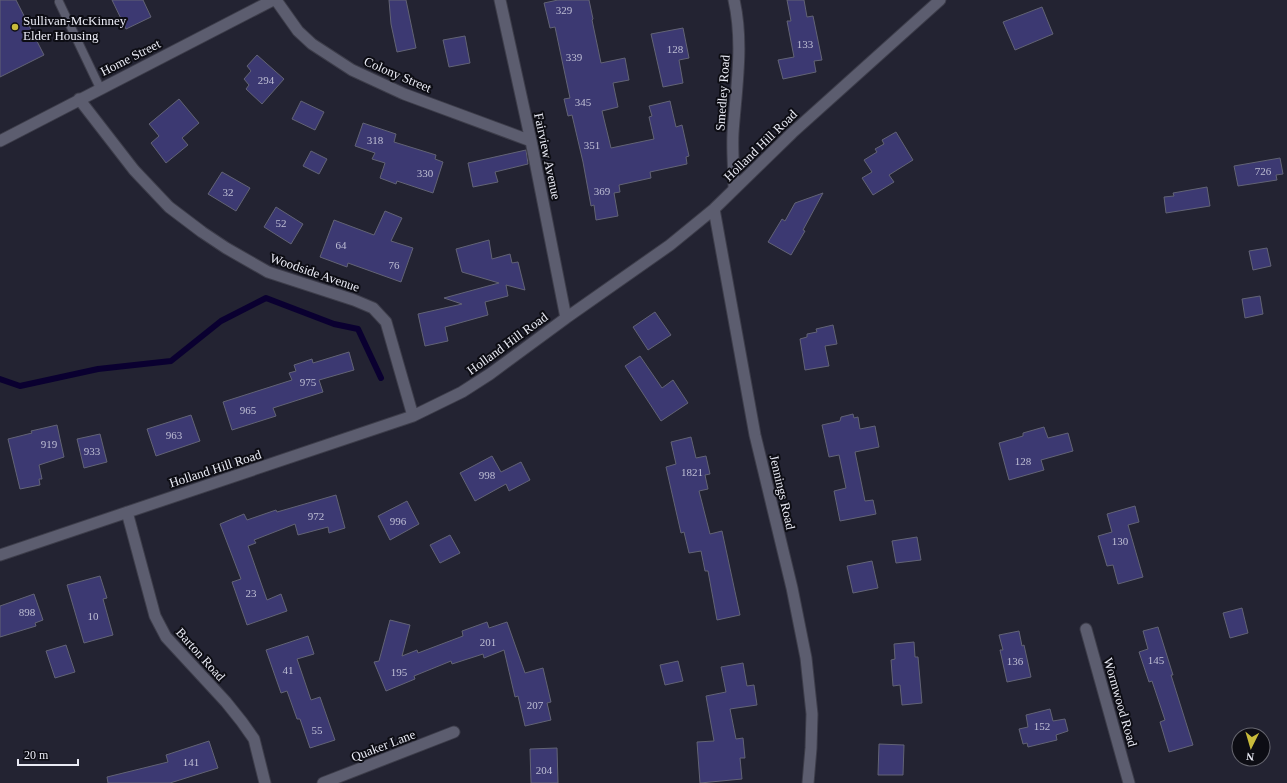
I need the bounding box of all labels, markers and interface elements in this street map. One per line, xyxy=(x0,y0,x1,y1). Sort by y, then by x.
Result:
house number: 329 xyxy=(556,4,573,16)
place label: Sullivan-McKinney Elder Housing xyxy=(23,13,127,43)
marker: Sullivan-McKinney Elder Housing xyxy=(10,22,20,32)
street label: Home Street xyxy=(98,36,163,79)
house number: 133 xyxy=(797,38,814,50)
house number: 128 xyxy=(667,43,684,55)
house number: 339 xyxy=(566,51,583,63)
street label: Colony Street xyxy=(362,54,434,96)
street label: Smedley Road xyxy=(712,54,733,132)
house number: 294 xyxy=(258,74,275,86)
house number: 345 xyxy=(575,96,592,108)
street label: Holland Hill Road xyxy=(721,106,800,184)
street label: Fairview Avenue xyxy=(531,111,564,201)
house number: 318 xyxy=(367,134,384,146)
house number: 351 xyxy=(584,139,600,151)
house number: 726 xyxy=(1255,165,1272,177)
house number: 330 xyxy=(417,167,434,179)
house number: 369 xyxy=(594,185,611,197)
house number: 32 xyxy=(223,186,234,198)
house number: 52 xyxy=(276,217,287,229)
house number: 64 xyxy=(336,239,347,251)
street label: Woodside Avenue xyxy=(268,250,362,295)
house number: 76 xyxy=(389,259,400,271)
street label: Holland Hill Road xyxy=(464,309,551,378)
house number: 975 xyxy=(300,376,317,388)
house number: 965 xyxy=(240,404,257,416)
house number: 963 xyxy=(166,429,183,441)
house number: 919 xyxy=(41,438,58,450)
house number: 933 xyxy=(84,445,101,457)
street label: Holland Hill Road xyxy=(167,446,264,490)
street label: Jennings Road xyxy=(767,453,799,531)
house number: 128 xyxy=(1015,455,1032,467)
house number: 1821 xyxy=(681,466,703,478)
house number: 998 xyxy=(479,469,496,481)
house number: 972 xyxy=(308,510,324,522)
house number: 996 xyxy=(390,515,407,527)
house number: 130 xyxy=(1112,535,1129,547)
house number: 23 xyxy=(246,587,257,599)
house number: 898 xyxy=(19,606,36,618)
house number: 10 xyxy=(88,610,99,622)
street label: Barton Road xyxy=(173,625,229,684)
house number: 201 xyxy=(480,636,496,648)
house number: 145 xyxy=(1148,654,1165,666)
house number: 136 xyxy=(1007,655,1024,667)
street label: Wormwood Road xyxy=(1101,656,1141,749)
house number: 41 xyxy=(283,664,294,676)
house number: 195 xyxy=(391,666,408,678)
house number: 207 xyxy=(527,699,544,711)
house number: 152 xyxy=(1034,720,1050,732)
house number: 55 xyxy=(312,724,323,736)
street label: Quaker Lane xyxy=(349,726,418,765)
north arrow xyxy=(1231,727,1271,767)
scale bar xyxy=(18,741,78,767)
text: 20 m xyxy=(24,748,49,762)
text: N xyxy=(1246,751,1255,763)
house number: 141 xyxy=(183,756,199,768)
house number: 204 xyxy=(536,764,553,776)

